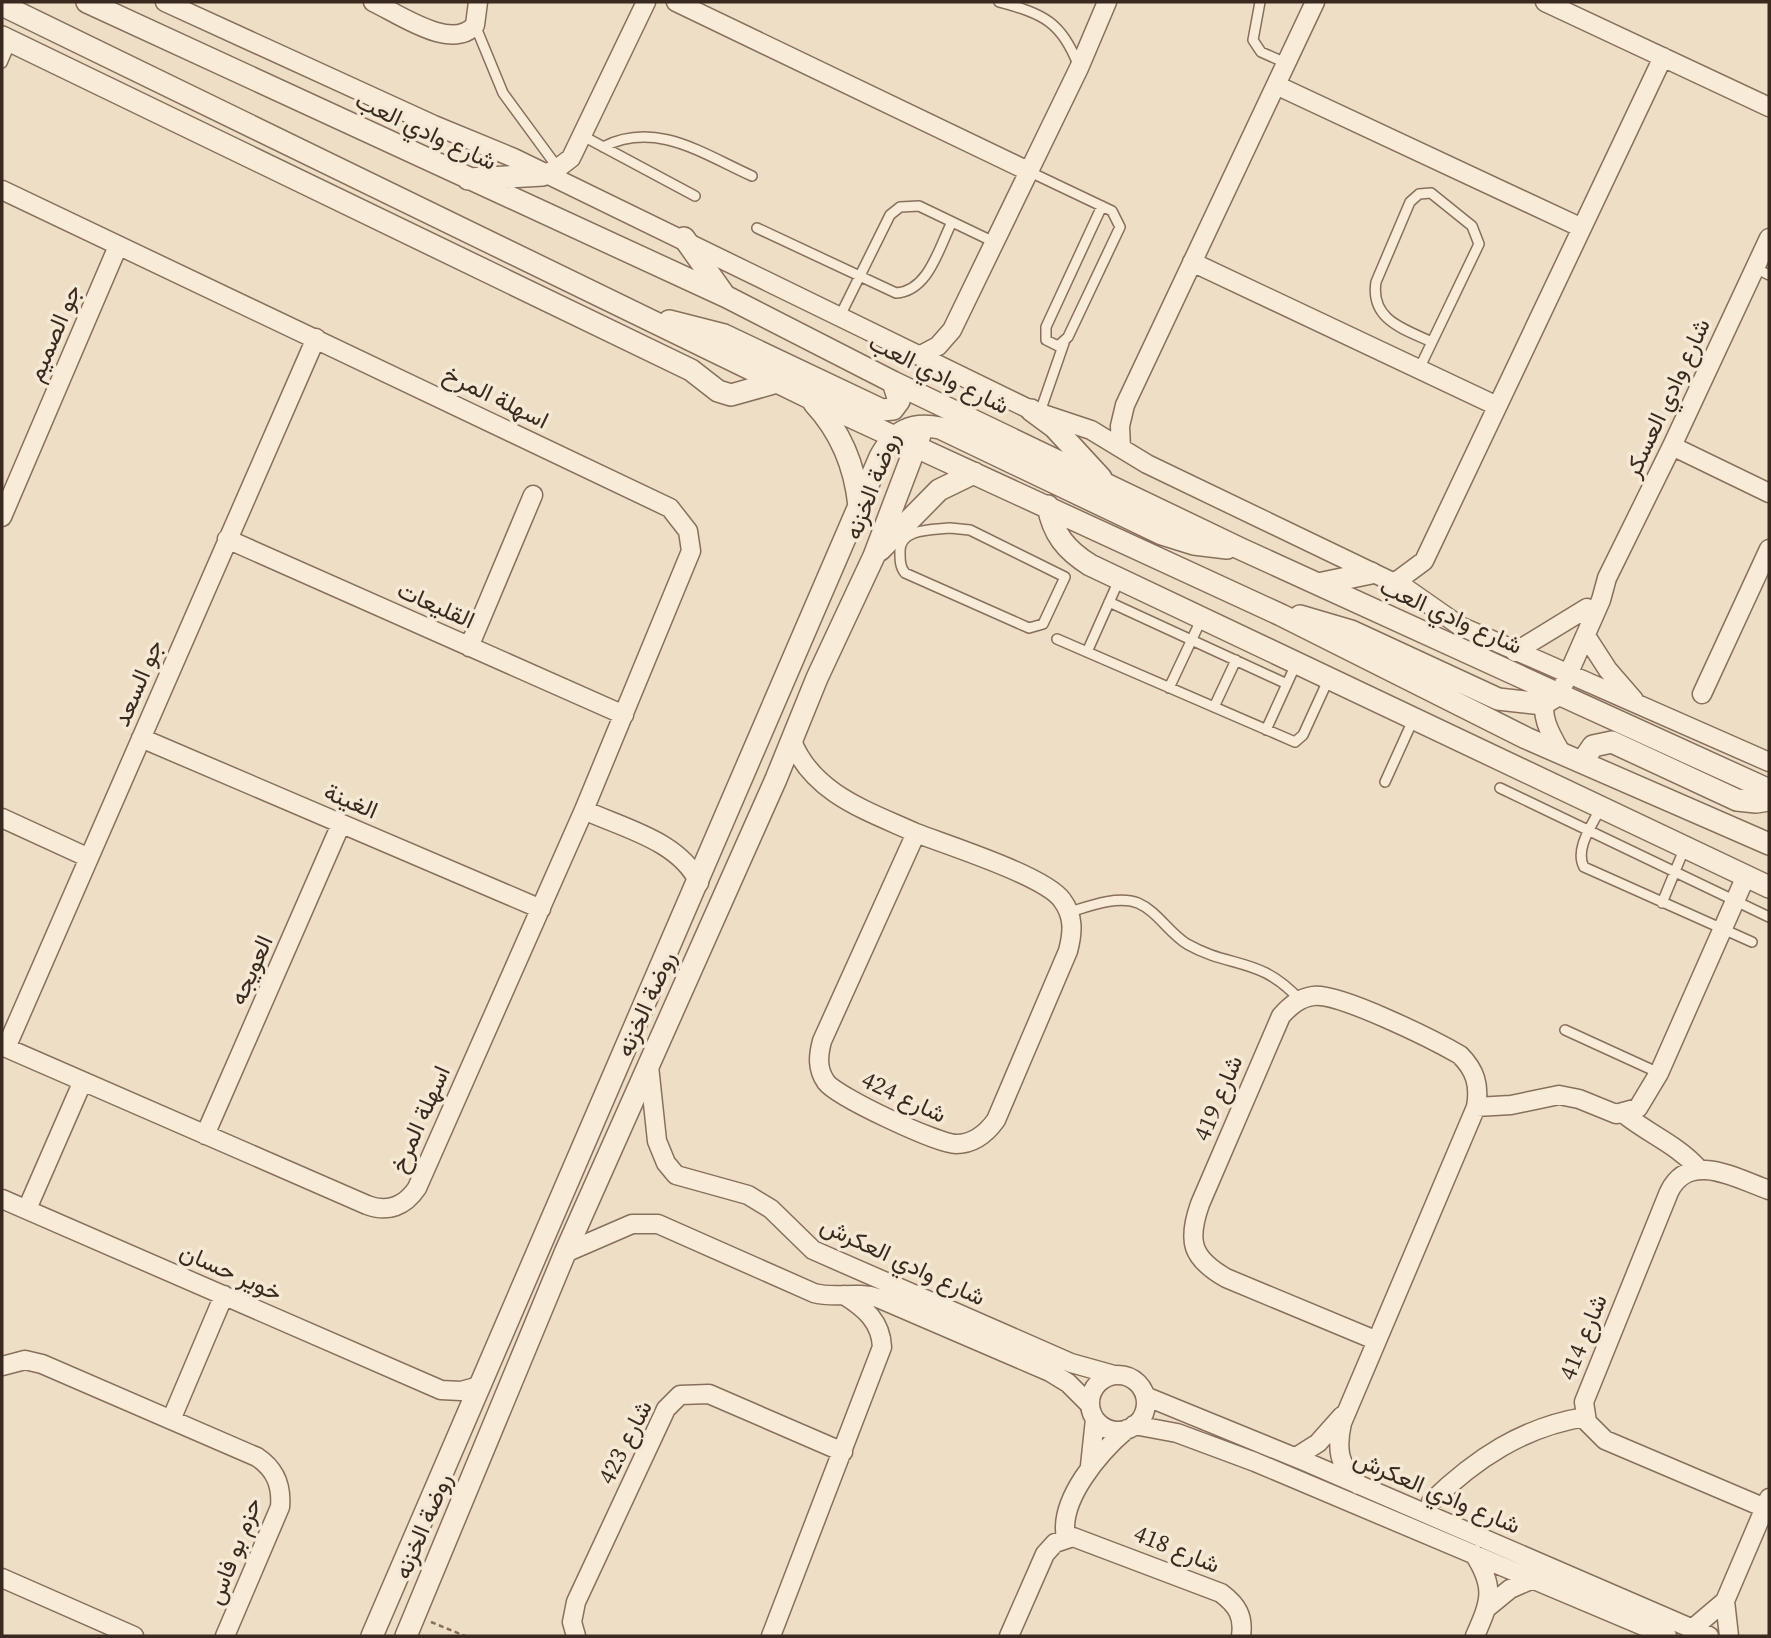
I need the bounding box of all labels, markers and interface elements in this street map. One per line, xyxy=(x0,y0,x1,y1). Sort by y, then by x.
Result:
street label: شارع وادي العب xyxy=(349,83,502,180)
street label: جو الصميم xyxy=(18,279,89,387)
street label: شارع وادي العسكر xyxy=(1615,313,1721,485)
street label: شارع وادي العب xyxy=(862,325,1015,425)
street label: اسهلة المرخ xyxy=(438,357,555,436)
street label: روضة الخزنه xyxy=(836,427,907,544)
street label: شارع وادي العب xyxy=(1374,569,1528,664)
street label: القليعات xyxy=(392,573,480,636)
street label: جو السعد xyxy=(104,634,171,731)
street label: الغينة xyxy=(319,775,383,827)
street label: العويجه xyxy=(221,930,280,1010)
street label: روضة الخزنه xyxy=(608,946,683,1062)
street label: شارع 419 xyxy=(1185,1050,1250,1146)
street label: اسهلة المرخ xyxy=(381,1060,458,1177)
street label: شارع 424 xyxy=(857,1063,952,1130)
street label: شارع وادي العكرش xyxy=(814,1208,991,1316)
street label: خوير حسان xyxy=(175,1234,288,1309)
street label: شارع 414 xyxy=(1550,1289,1615,1385)
street label: شارع 423 xyxy=(589,1394,660,1489)
street label: شارع وادي العكرش xyxy=(1347,1442,1526,1544)
street label: روضة الخزنه xyxy=(385,1468,460,1584)
street label: حزم بو فاس xyxy=(198,1492,269,1609)
street label: شارع 418 xyxy=(1129,1516,1225,1581)

